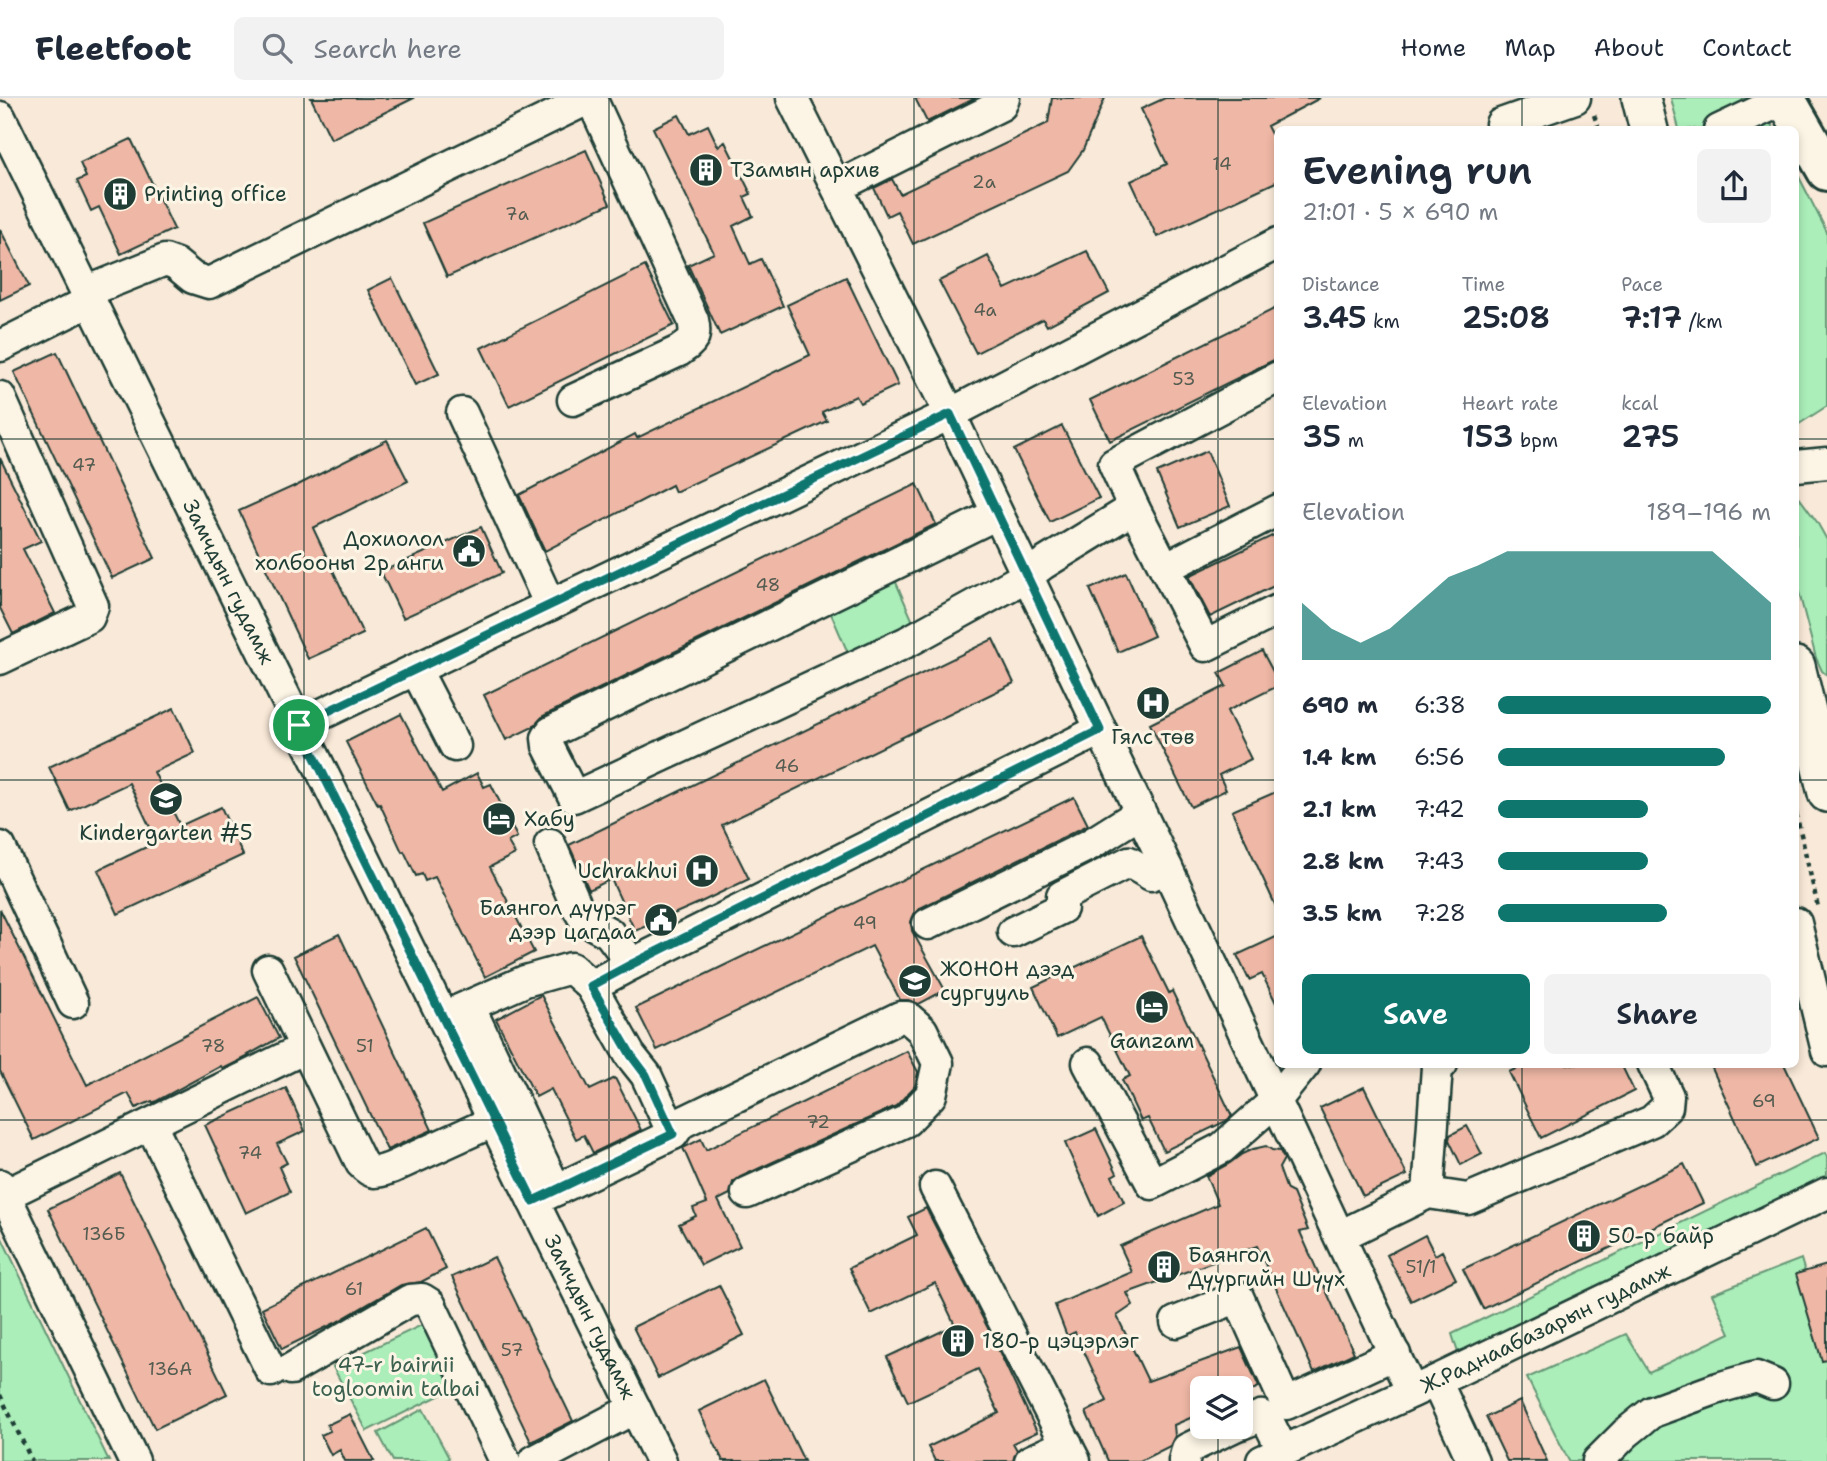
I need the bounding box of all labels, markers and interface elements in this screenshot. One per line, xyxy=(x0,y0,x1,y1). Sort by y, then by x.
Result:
search box xyxy=(234,17,724,80)
text: Fleetfoot xyxy=(35,26,192,71)
icon: search xyxy=(258,29,296,67)
text: Search here xyxy=(314,31,462,66)
text: Home xyxy=(1400,32,1466,64)
text: Map xyxy=(1504,32,1556,64)
text: About xyxy=(1594,32,1664,64)
text: Contact xyxy=(1702,32,1792,64)
text: Evening run xyxy=(1302,145,1532,196)
button: share xyxy=(1697,149,1771,223)
building icon: ТЗамын архив xyxy=(687,151,725,189)
house number: 14 xyxy=(1212,152,1232,176)
place label: ТЗамын архив xyxy=(730,156,880,184)
house number: 2а xyxy=(972,170,996,194)
building icon: Printing office xyxy=(101,175,139,213)
place label: Printing office xyxy=(144,180,287,208)
text: 21:01 · 5 × 690 m xyxy=(1302,197,1498,227)
house number: 7а xyxy=(505,202,529,226)
text: Distance xyxy=(1302,272,1380,297)
text: Time xyxy=(1462,272,1505,297)
text: Pace xyxy=(1621,272,1663,297)
text: 3.45 xyxy=(1302,297,1367,338)
text: 25:08 xyxy=(1462,297,1550,338)
text: 7:17 xyxy=(1621,297,1682,338)
house number: 4a xyxy=(973,298,997,322)
text: km xyxy=(1367,309,1400,334)
text: /km xyxy=(1682,309,1723,334)
house number: 53 xyxy=(1173,367,1195,391)
text: Elevation xyxy=(1302,391,1387,416)
text: Heart rate xyxy=(1462,391,1558,416)
text: kcal xyxy=(1621,391,1658,416)
text: 35 xyxy=(1302,416,1341,457)
text: 153 xyxy=(1462,416,1514,457)
text: 275 xyxy=(1621,416,1679,457)
text: m xyxy=(1341,428,1364,453)
text: bpm xyxy=(1514,428,1558,453)
house number: 47 xyxy=(72,453,96,477)
street label: Замчдын гудамж xyxy=(176,495,281,669)
text: Elevation xyxy=(1302,497,1405,527)
text: 189–196 m xyxy=(1647,497,1771,527)
place label: Дохиолол холбооны 2р анги xyxy=(255,525,444,577)
public building icon: Дохиолол холбооны 2р анги xyxy=(450,532,488,570)
house number: 48 xyxy=(756,573,780,597)
hospital icon: Гялс төв xyxy=(1134,684,1172,722)
text: 690 m xyxy=(1302,690,1378,720)
text: 6:38 xyxy=(1414,690,1466,720)
pin xyxy=(269,695,329,755)
icon: arrive xyxy=(280,706,318,744)
place label: Гялс төв xyxy=(1111,723,1195,751)
text: 1.4 km xyxy=(1302,742,1376,772)
text: 6:56 xyxy=(1414,742,1465,772)
house number: 46 xyxy=(775,754,799,778)
school or university icon: Kindergarten #5 xyxy=(147,780,185,818)
text: 2.1 km xyxy=(1302,794,1376,824)
text: 7:42 xyxy=(1414,794,1465,824)
hotel icon: Хабу xyxy=(480,800,518,838)
place label: Хабу xyxy=(524,805,575,833)
place label: Kindergarten #5 xyxy=(79,819,253,847)
text: 2.8 km xyxy=(1302,846,1384,876)
text: 7:43 xyxy=(1414,846,1465,876)
hospital icon: Uchrakhui xyxy=(683,852,721,890)
place label: Uchrakhui xyxy=(577,857,678,885)
place label: Баянгол дүүрэг дээр цагдаа xyxy=(479,894,637,946)
text: 3.5 km xyxy=(1302,898,1382,928)
text: 7:28 xyxy=(1414,898,1466,928)
public building icon: Баянгол дүүрэг дээр цагдаа xyxy=(642,901,680,939)
house number: 49 xyxy=(853,911,877,935)
place label: ЖОНОН дээд сургууль xyxy=(940,955,1074,1007)
school or university icon: ЖОНОН дээд сургууль xyxy=(896,962,934,1000)
button: Save xyxy=(1302,974,1530,1054)
button: Share xyxy=(1544,974,1771,1054)
hotel icon: Ganzam xyxy=(1133,988,1171,1026)
place label: Ganzam xyxy=(1110,1027,1194,1055)
house number: 78 xyxy=(201,1034,225,1058)
house number: 51 xyxy=(356,1034,374,1058)
house number: 69 xyxy=(1752,1089,1776,1113)
house number: 72 xyxy=(806,1110,830,1134)
house number: 74 xyxy=(238,1141,262,1165)
building icon: 50-р байр xyxy=(1565,1217,1603,1255)
house number: 136Б xyxy=(82,1222,126,1246)
place label: 50-р байр xyxy=(1608,1222,1714,1250)
street label: Замчдын гудамж xyxy=(538,1230,643,1404)
place label: Баянгол Дүүргийн Шүүх xyxy=(1188,1241,1345,1293)
building icon: Баянгол Дүүргийн Шүүх xyxy=(1145,1248,1183,1286)
house number: 51/1 xyxy=(1405,1255,1437,1279)
street label: Ж.Раднаабазарын гудамж xyxy=(1416,1256,1675,1400)
house number: 61 xyxy=(345,1277,363,1301)
building icon: 180-р цэцэрлэг xyxy=(939,1322,977,1360)
place label: 180-р цэцэрлэг xyxy=(982,1327,1140,1355)
house number: 57 xyxy=(501,1338,523,1362)
park label: 47-r bairnii togloomin talbai xyxy=(312,1351,480,1403)
house number: 136А xyxy=(148,1357,192,1381)
map controls xyxy=(1190,1376,1253,1439)
button: layers xyxy=(1190,1376,1253,1439)

